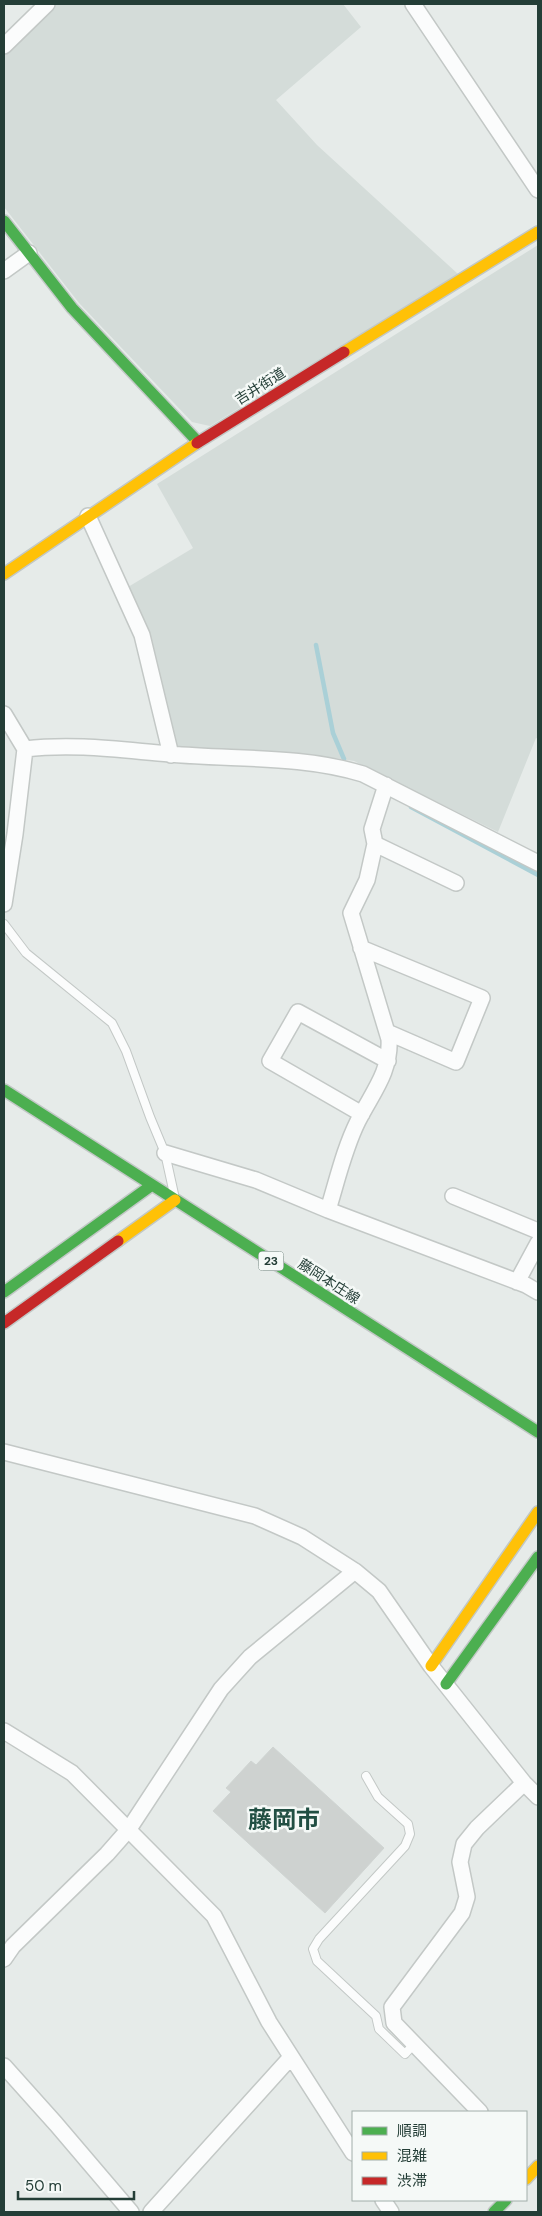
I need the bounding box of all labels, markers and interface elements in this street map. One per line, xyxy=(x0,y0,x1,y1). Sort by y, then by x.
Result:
street label: 吉井街道 xyxy=(231,364,289,408)
road number: 23 xyxy=(258,1252,284,1270)
street label: 藤岡本庄線 xyxy=(295,1254,363,1308)
district label: 藤岡市 xyxy=(248,1804,320,1835)
legend xyxy=(352,2111,527,2201)
text: 順調 xyxy=(397,2121,427,2141)
text: 混雑 xyxy=(397,2146,427,2166)
scale bar xyxy=(18,2168,134,2200)
text: 渋滞 xyxy=(397,2171,427,2191)
text: 50 m xyxy=(25,2176,62,2196)

